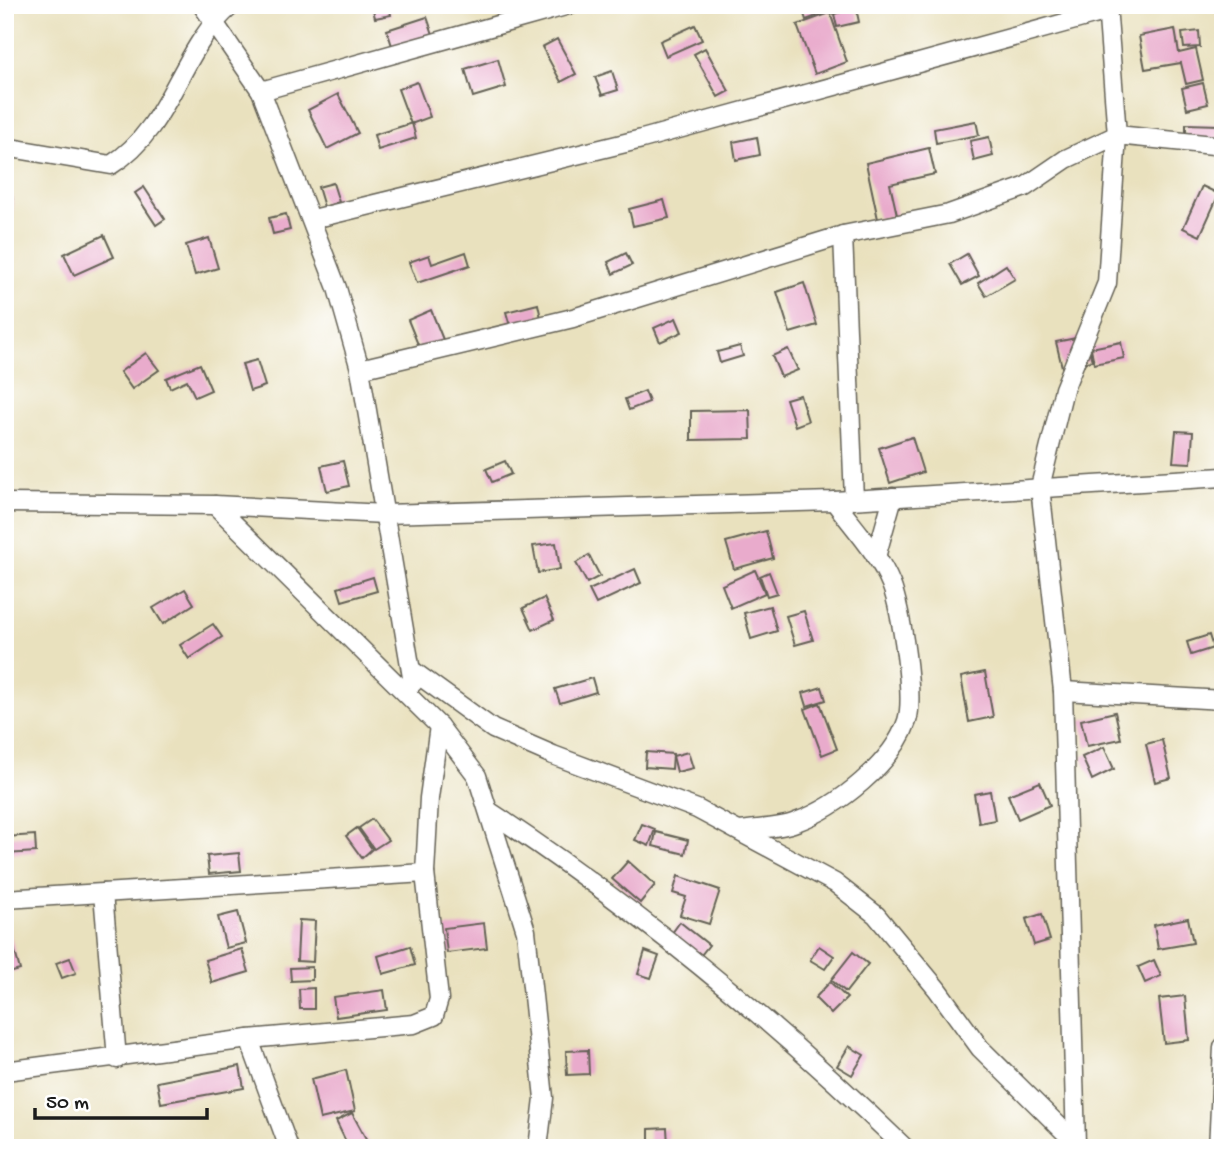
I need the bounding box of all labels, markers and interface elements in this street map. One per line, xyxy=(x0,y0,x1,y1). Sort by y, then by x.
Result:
scale bar xyxy=(35,1076,206,1120)
text: 50 m xyxy=(46,1092,89,1117)

